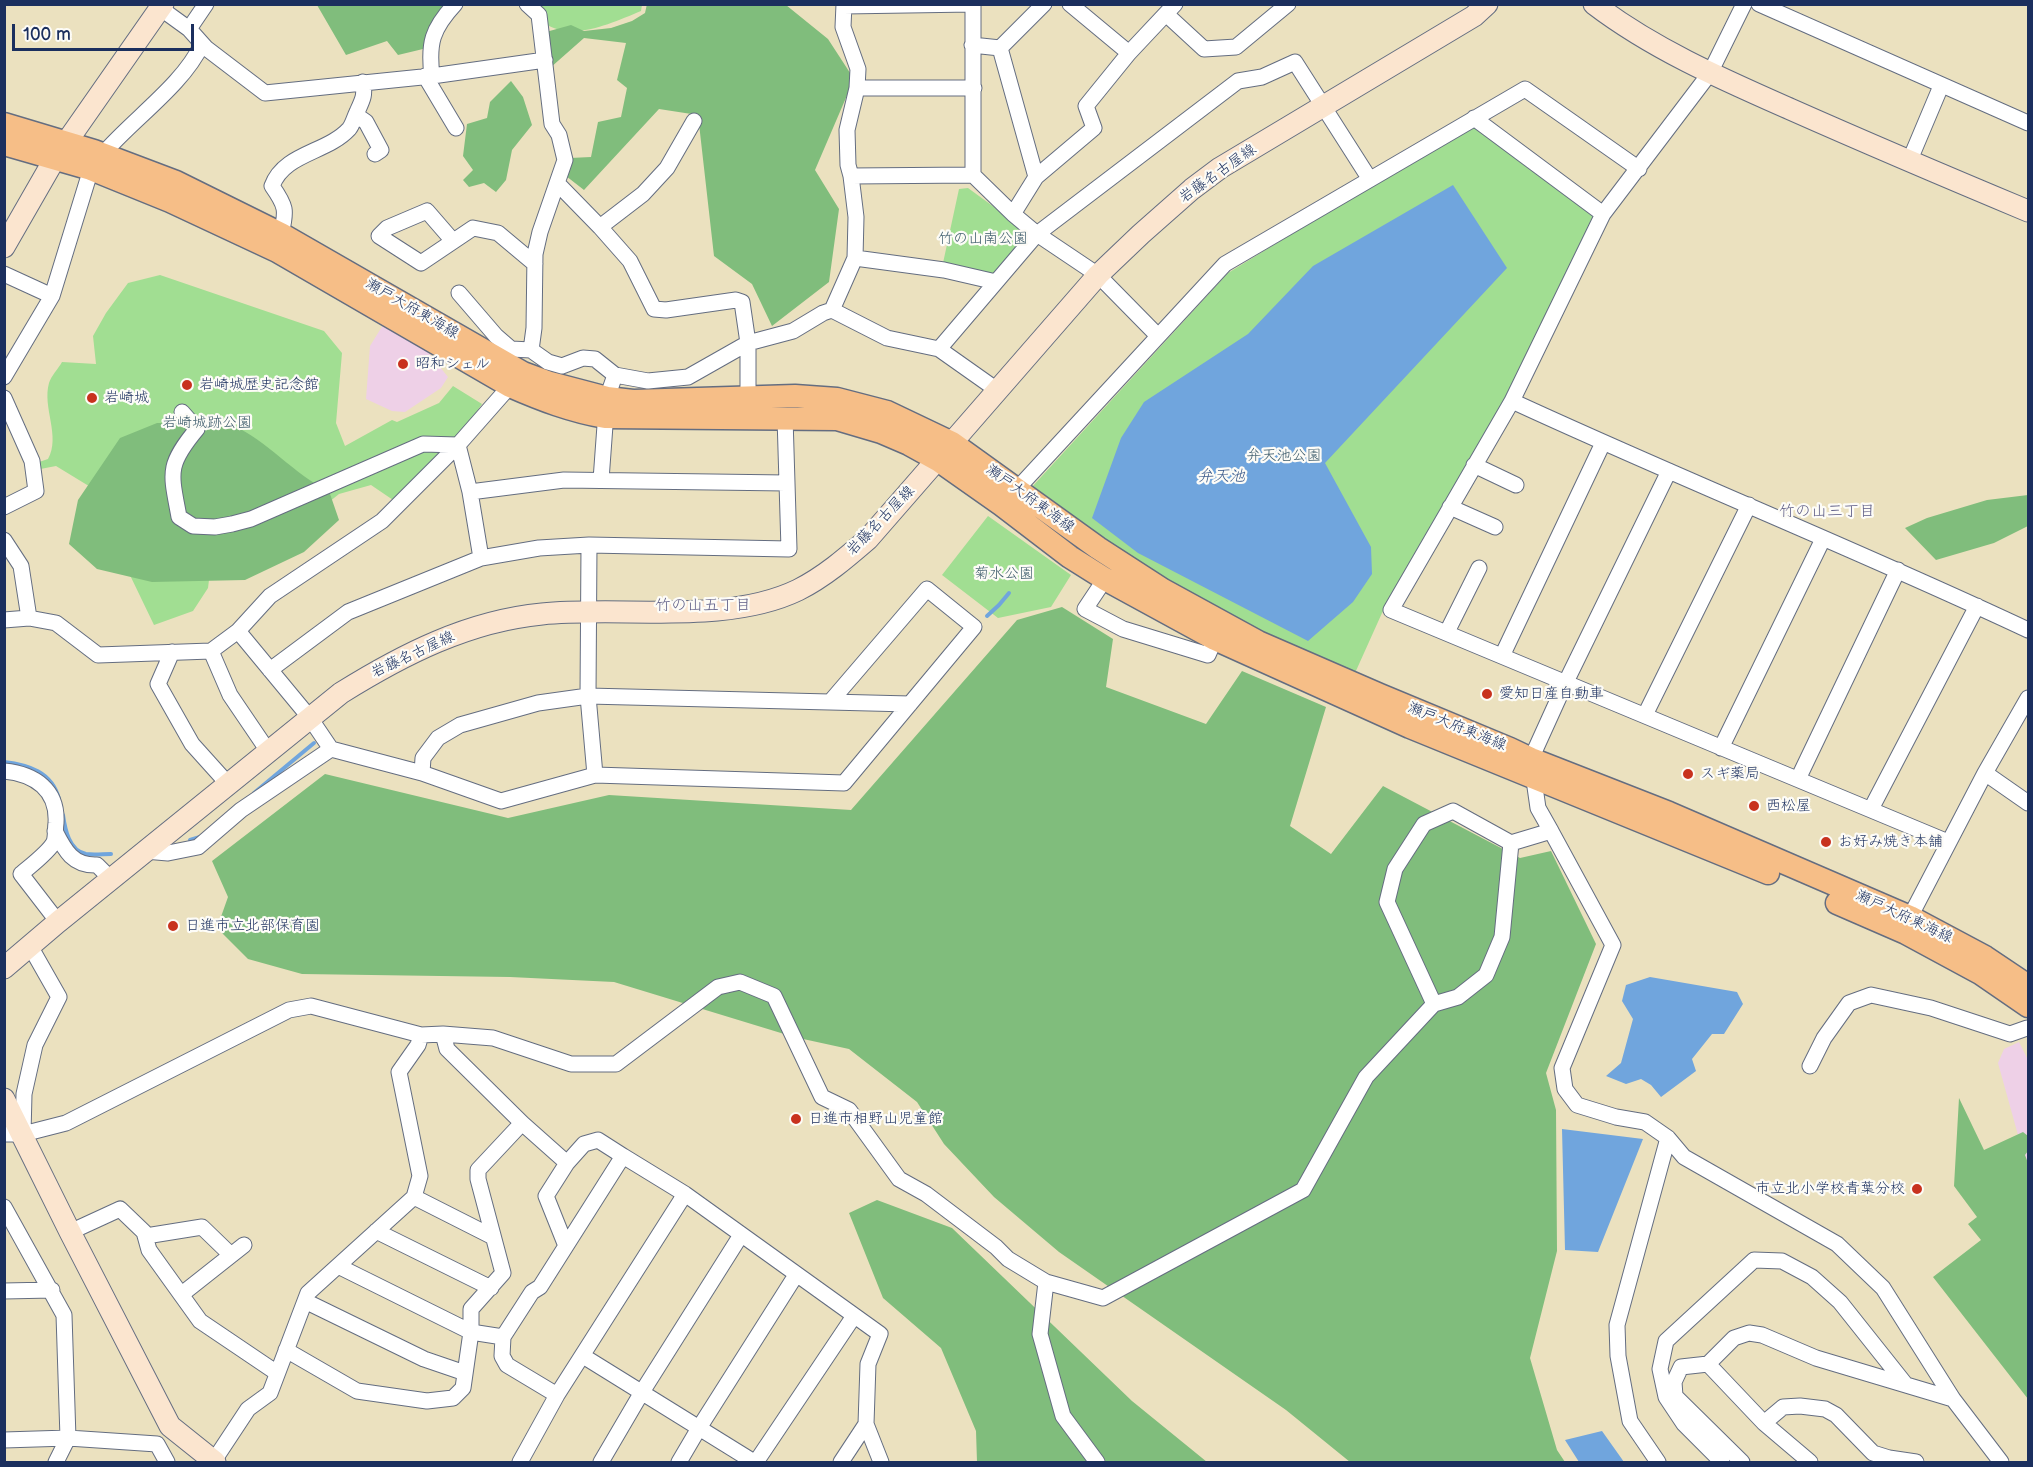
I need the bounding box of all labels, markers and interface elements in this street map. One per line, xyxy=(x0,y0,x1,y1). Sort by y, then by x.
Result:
scale bar xyxy=(15,12,196,50)
text: 100 m xyxy=(23,24,71,45)
street label: 岩藤名古屋線 xyxy=(1176,141,1260,207)
park label: 竹の山南公園 xyxy=(938,230,1028,248)
street label: 瀬戸大府東海線 xyxy=(362,275,462,343)
place label: 昭和シェル xyxy=(415,355,490,373)
marker: 昭和シェル xyxy=(396,357,410,371)
place label: 岩崎城歴史記念館 xyxy=(199,376,319,394)
marker: 岩崎城歴史記念館 xyxy=(180,378,194,392)
place label: 岩崎城 xyxy=(104,389,149,407)
marker: 岩崎城 xyxy=(85,391,99,405)
park label: 岩崎城跡公園 xyxy=(162,414,252,432)
park label: 弁天池公園 xyxy=(1247,447,1321,465)
street label: 瀬戸大府東海線 xyxy=(982,461,1078,537)
water label: 弁天池 xyxy=(1197,467,1245,487)
street label: 岩藤名古屋線 xyxy=(843,482,919,560)
district label: 竹の山三丁目 xyxy=(1779,502,1875,522)
park label: 菊水公園 xyxy=(974,565,1034,583)
district label: 竹の山五丁目 xyxy=(655,596,751,616)
street label: 岩藤名古屋線 xyxy=(368,628,458,682)
place label: 愛知日産自動車 xyxy=(1499,685,1604,703)
marker: 愛知日産自動車 xyxy=(1480,687,1494,701)
street label: 瀬戸大府東海線 xyxy=(1405,699,1509,755)
place label: スギ薬局 xyxy=(1700,765,1760,783)
marker: スギ薬局 xyxy=(1681,767,1695,781)
place label: 西松屋 xyxy=(1766,797,1811,815)
marker: 西松屋 xyxy=(1747,799,1761,813)
place label: お好み焼き本舗 xyxy=(1838,833,1943,851)
marker: お好み焼き本舗 xyxy=(1819,835,1833,849)
street label: 瀬戸大府東海線 xyxy=(1853,887,1955,947)
place label: 日進市立北部保育園 xyxy=(185,917,320,935)
marker: 日進市立北部保育園 xyxy=(166,919,180,933)
place label: 日進市相野山児童館 xyxy=(808,1110,943,1128)
marker: 日進市相野山児童館 xyxy=(789,1112,803,1126)
place label: 市立北小学校青葉分校 xyxy=(1755,1180,1905,1198)
marker: 市立北小学校青葉分校 xyxy=(1910,1182,1924,1196)

